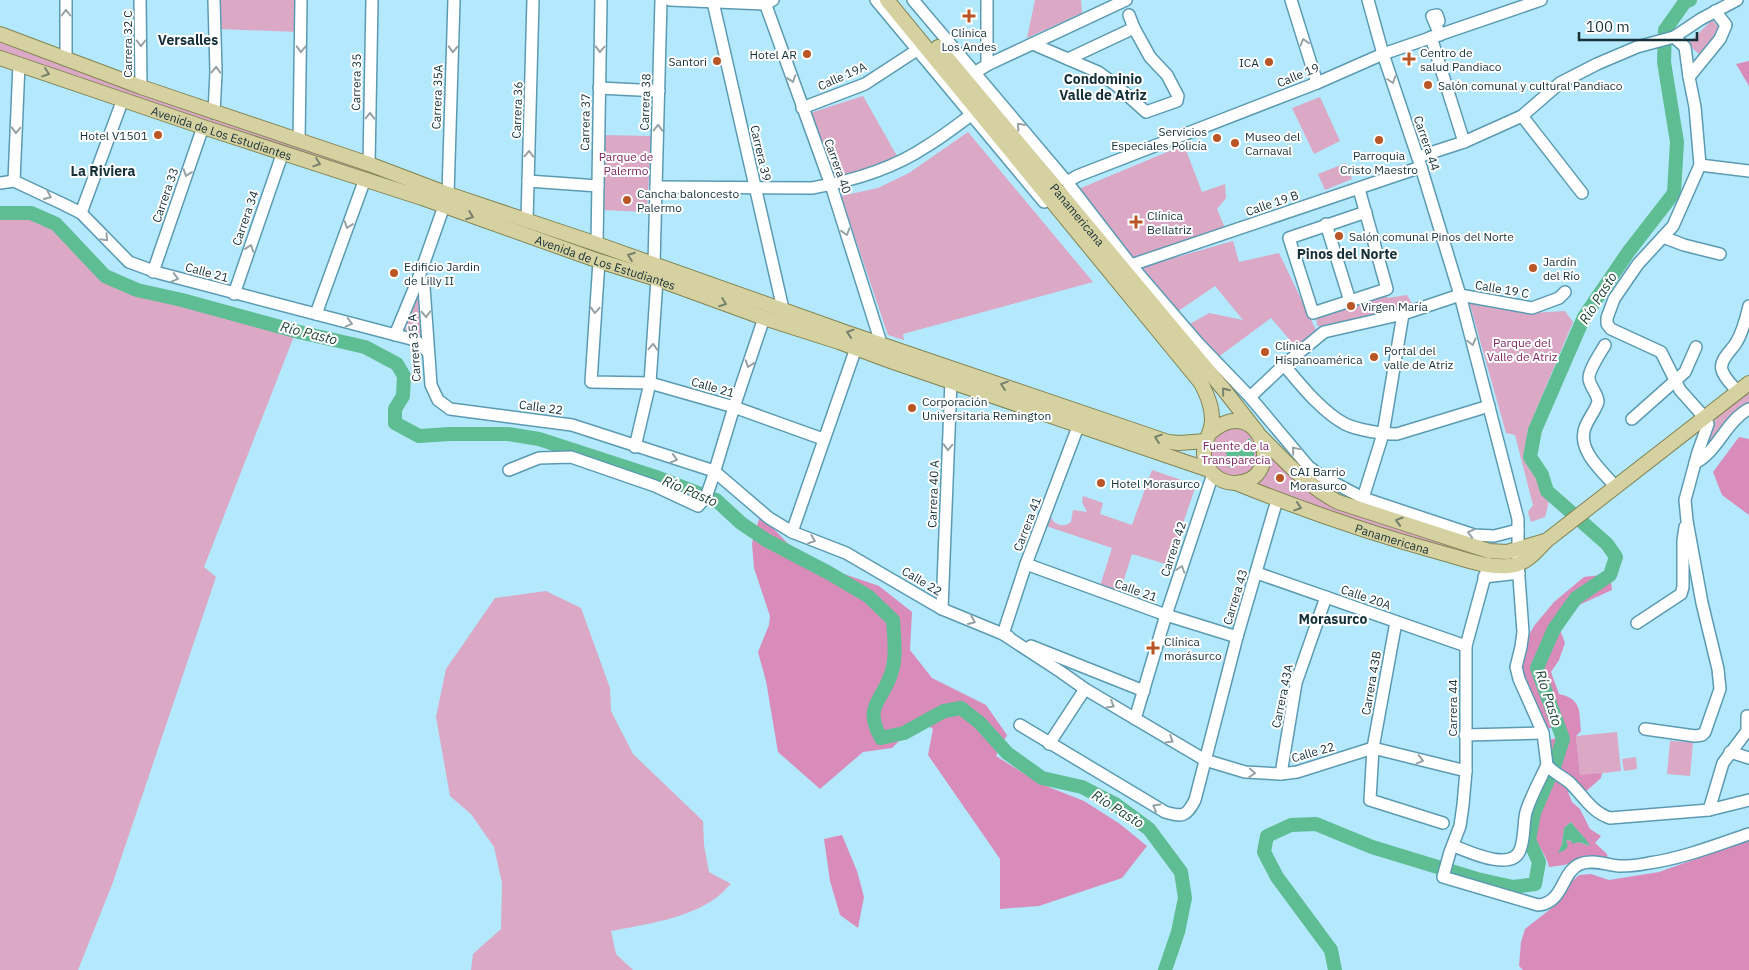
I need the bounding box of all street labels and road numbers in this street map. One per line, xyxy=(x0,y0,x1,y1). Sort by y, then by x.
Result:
street label: Carrera 32 C xyxy=(120,10,135,78)
street label: Carrera 35 xyxy=(348,53,364,111)
street label: Calle 19A xyxy=(815,58,869,93)
street label: Calle 19 xyxy=(1275,60,1321,90)
street label: Carrera 35A xyxy=(428,64,446,130)
street label: Carrera 38 xyxy=(637,73,653,131)
street label: Carrera 36 xyxy=(509,81,525,139)
street label: Carrera 37 xyxy=(577,93,593,151)
street label: Avenida de Los Estudiantes xyxy=(149,102,294,163)
street label: Carrera 44 xyxy=(1411,114,1443,172)
street label: Carrera 39 xyxy=(747,123,775,183)
street label: Carrera 40 xyxy=(821,137,855,195)
street label: Carrera 33 xyxy=(149,166,181,224)
street label: Panamericana xyxy=(1047,180,1108,249)
street label: Calle 19 B xyxy=(1244,187,1301,219)
street label: Carrera 34 xyxy=(229,189,261,247)
street label: Avenida de Los Estudiantes xyxy=(533,231,678,293)
street label: Calle 21 xyxy=(184,259,230,285)
street label: Calle 19 C xyxy=(1474,277,1531,301)
street label: Carrera 35 A xyxy=(404,313,424,382)
street label: Calle 21 xyxy=(690,374,736,400)
street label: Calle 22 xyxy=(518,397,564,417)
street label: Carrera 40 A xyxy=(924,460,942,528)
street label: Carrera 41 xyxy=(1010,495,1044,553)
street label: Carrera 42 xyxy=(1157,519,1189,579)
street label: Panamericana xyxy=(1353,520,1432,557)
street label: Calle 22 xyxy=(899,563,945,599)
street label: Carrera 43 xyxy=(1219,567,1251,627)
street label: Calle 21 xyxy=(1113,575,1159,605)
street label: Calle 20A xyxy=(1339,581,1393,613)
street label: Carrera 43B xyxy=(1358,650,1384,716)
street label: Carrera 43A xyxy=(1268,662,1296,729)
street label: Carrera 44 xyxy=(1445,679,1460,737)
street label: Calle 22 xyxy=(1290,739,1336,765)

